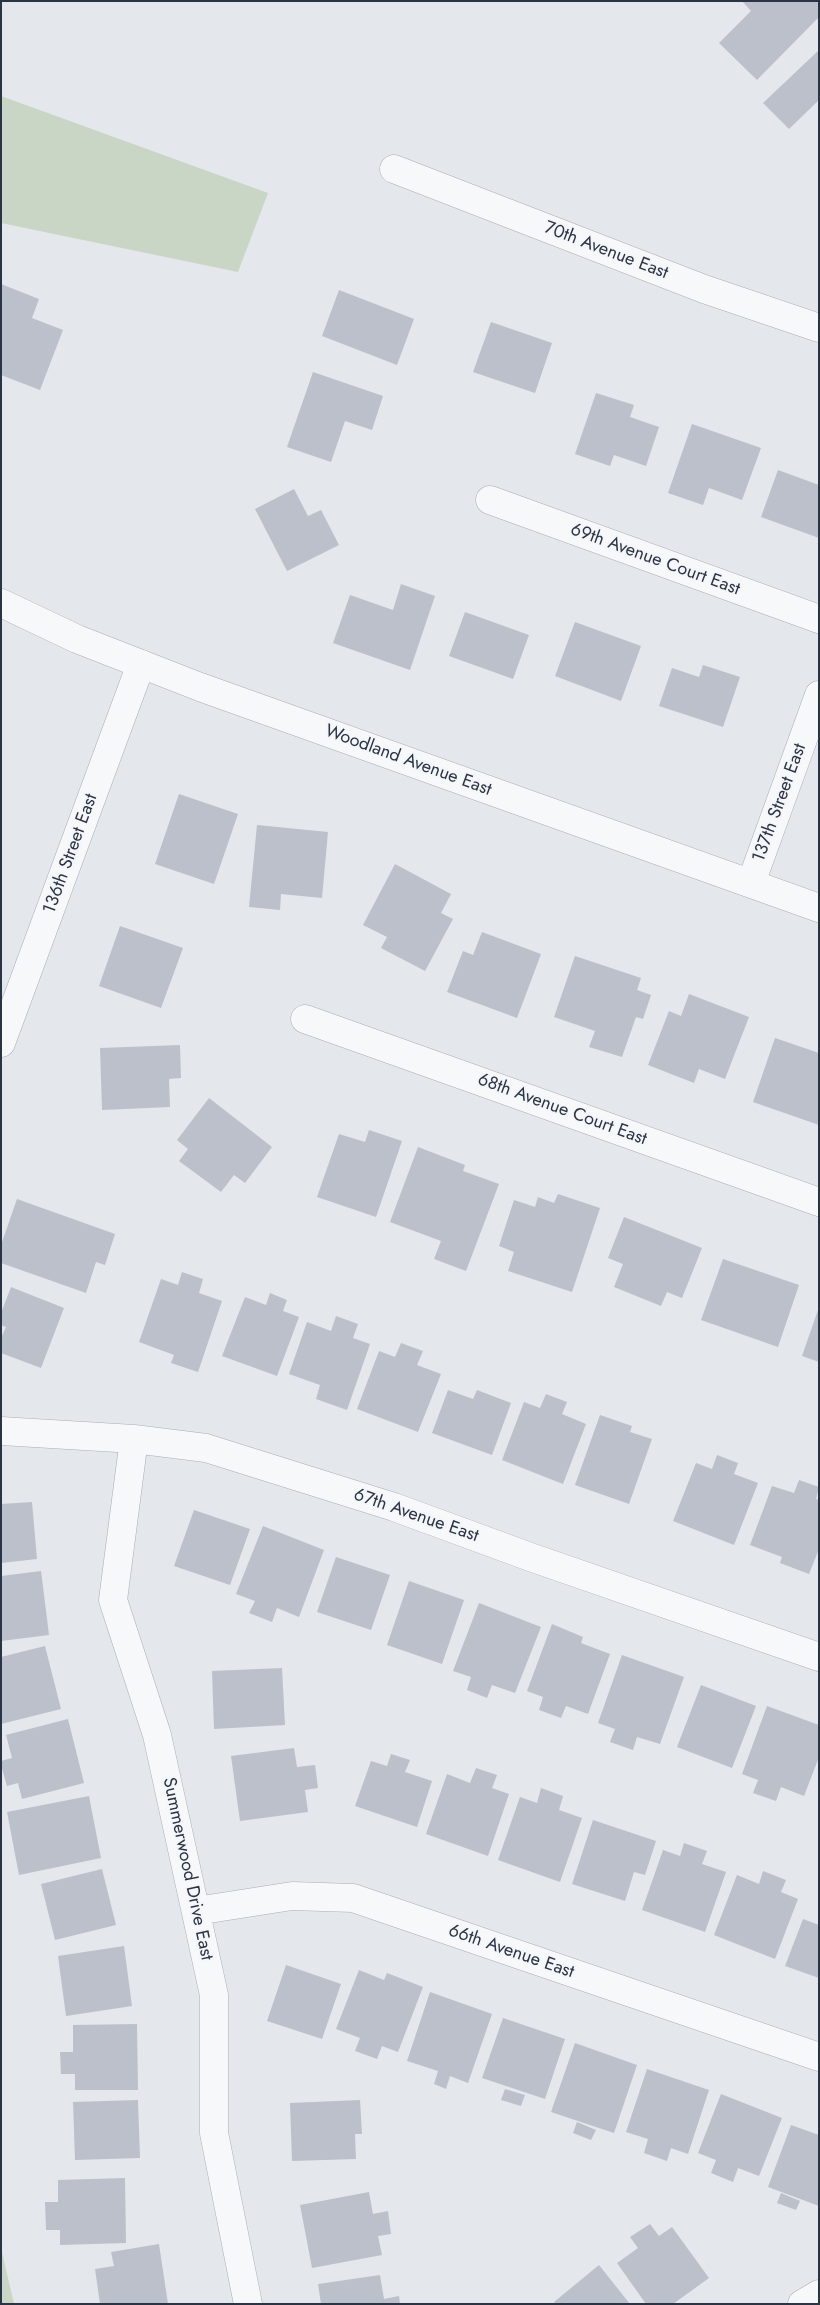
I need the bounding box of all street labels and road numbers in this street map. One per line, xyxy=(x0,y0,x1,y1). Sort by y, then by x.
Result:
street label: 70th Avenue East xyxy=(541,217,671,285)
street label: 69th Avenue Court East xyxy=(567,519,743,601)
street label: Woodland Avenue East xyxy=(322,721,494,801)
street label: 137th Street East xyxy=(749,741,811,865)
street label: 136th Street East xyxy=(39,791,103,917)
street label: 68th Avenue Court East xyxy=(474,1069,650,1151)
street label: 67th Avenue East xyxy=(351,1485,481,1547)
street label: Summerwood Drive East xyxy=(157,1776,217,1962)
street label: 66th Avenue East xyxy=(445,1920,577,1984)

